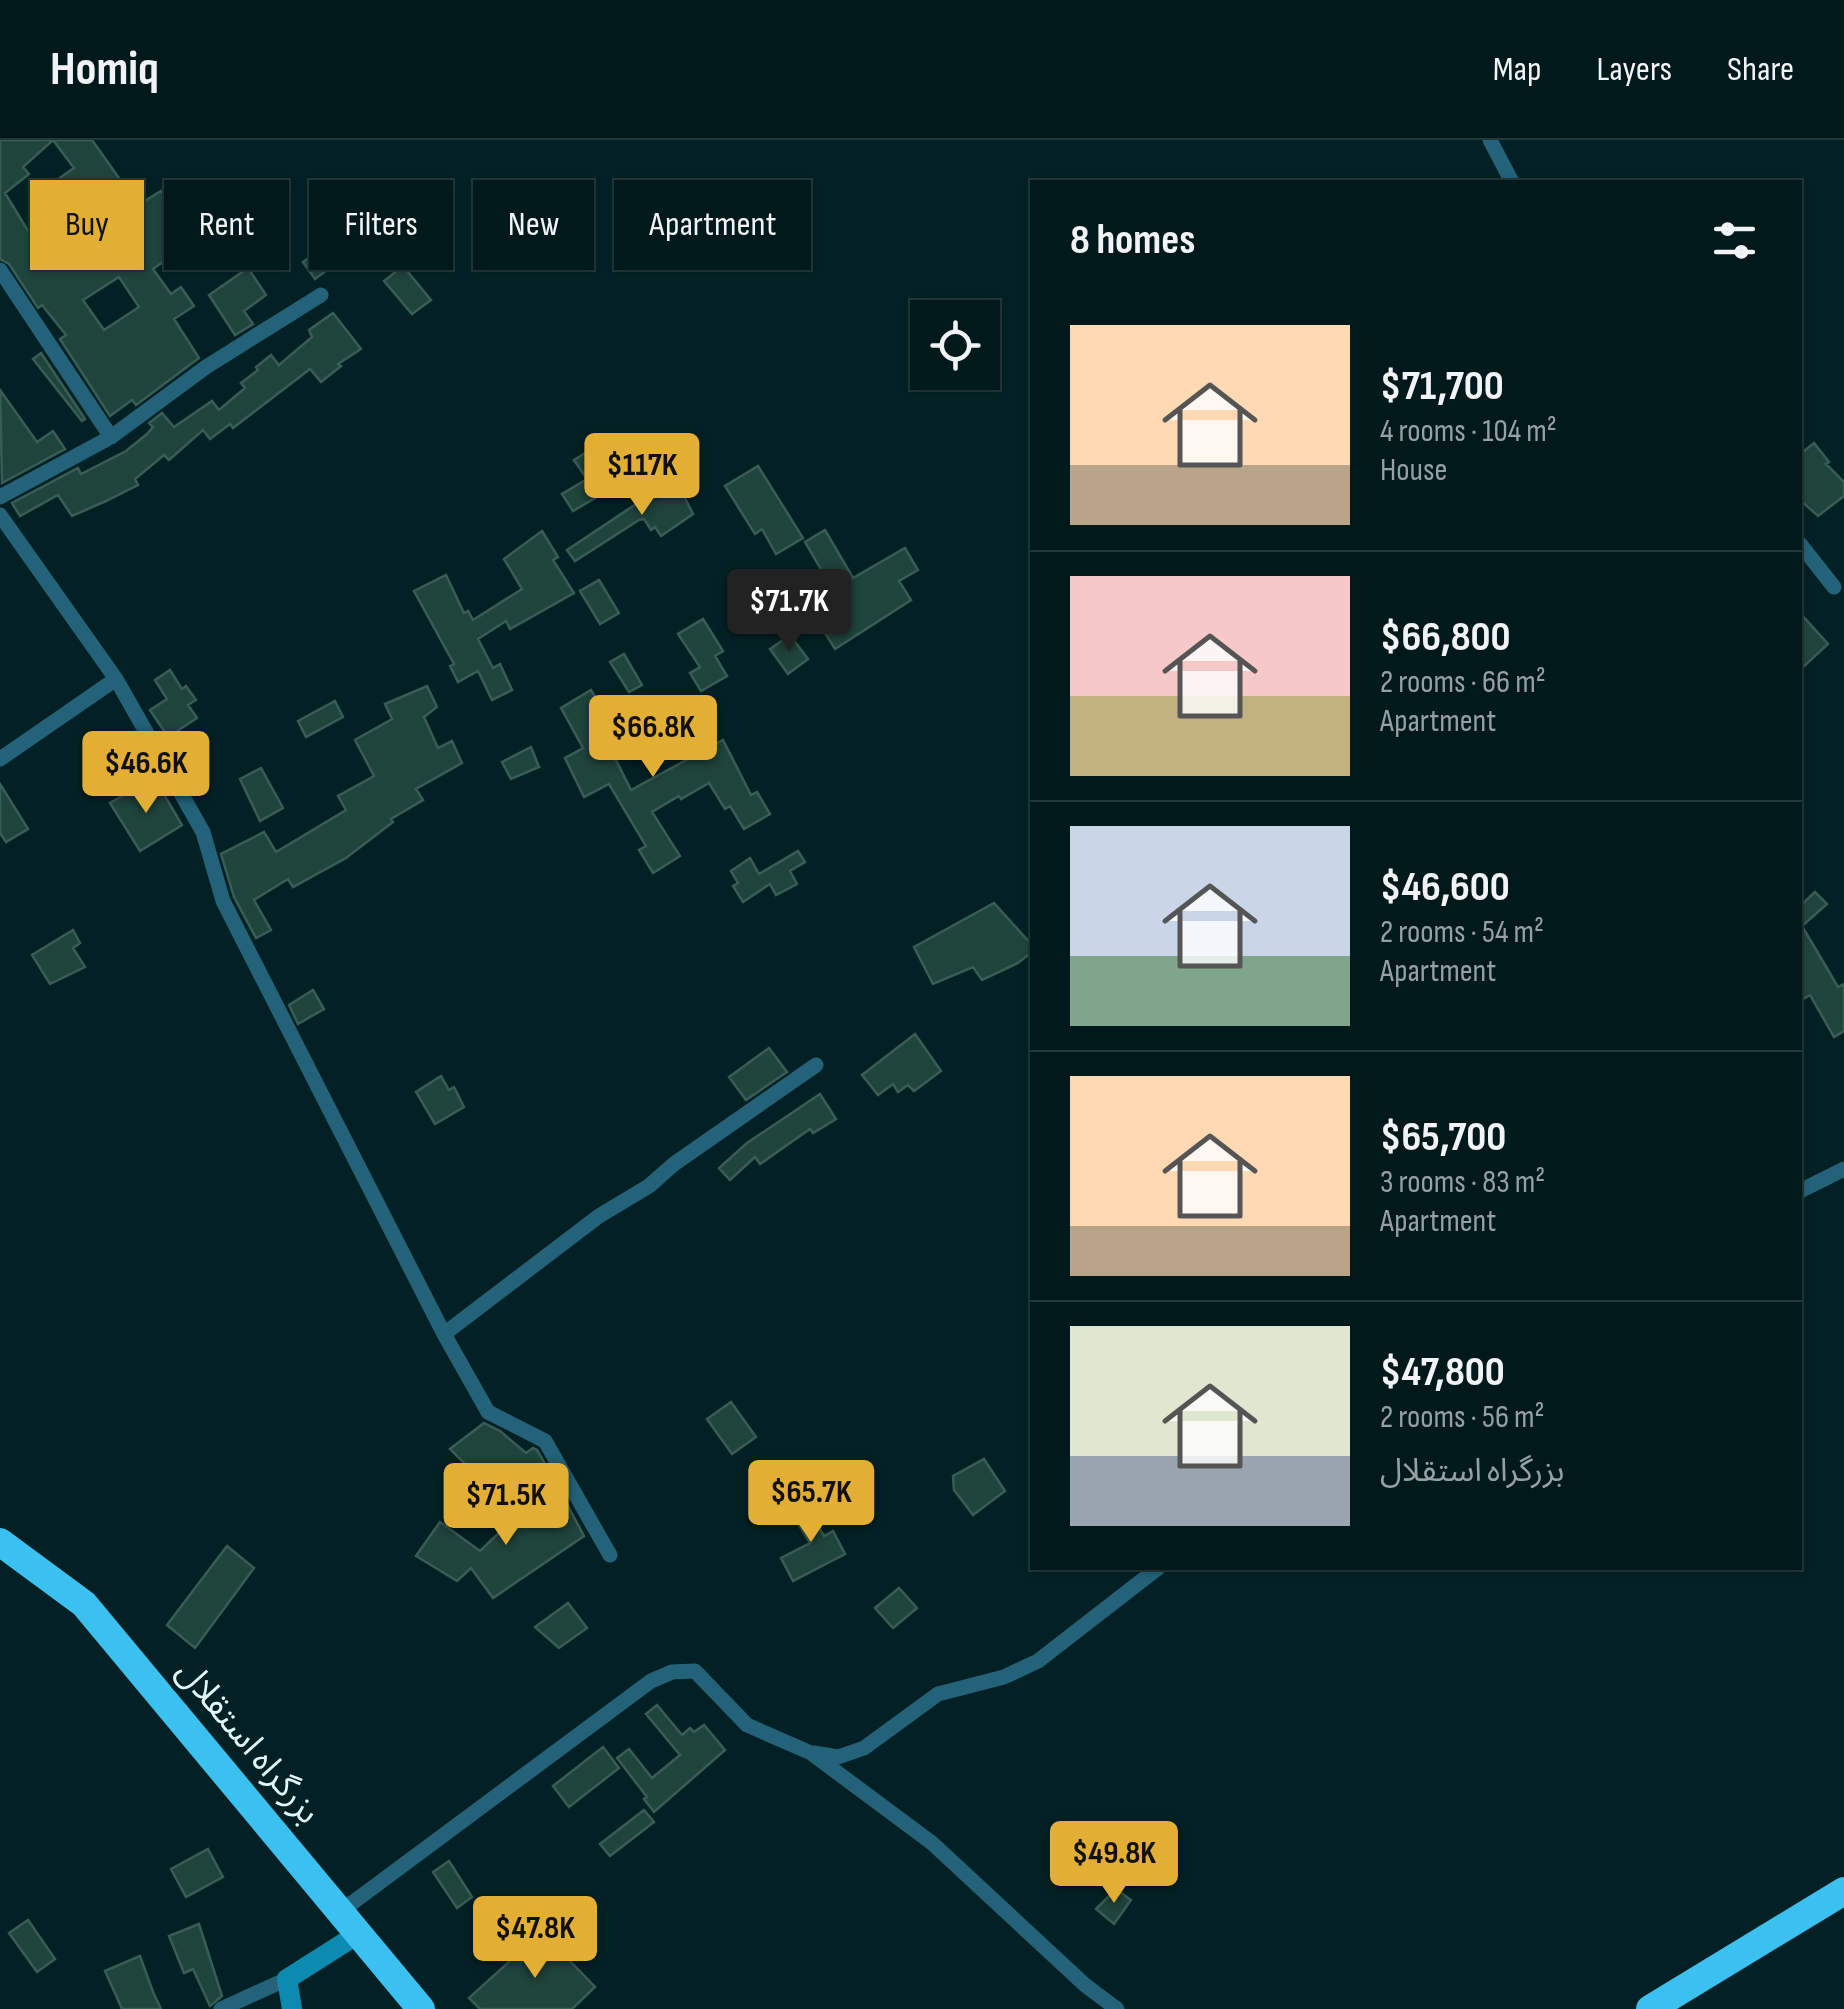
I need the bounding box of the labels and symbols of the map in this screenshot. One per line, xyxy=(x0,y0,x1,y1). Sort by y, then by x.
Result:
pin: $117K xyxy=(572,433,712,518)
pin: $71.7K xyxy=(708,569,870,654)
pin: $66.8K xyxy=(572,695,734,780)
pin: $46.6K xyxy=(65,731,227,816)
pin: $65.7K xyxy=(730,1460,892,1545)
pin: $71.5K xyxy=(425,1463,587,1548)
street label: بزرگراه استقلال xyxy=(167,1651,329,1833)
pin: $49.8K xyxy=(1033,1821,1195,1906)
pin: $47.8K xyxy=(454,1896,616,1981)

